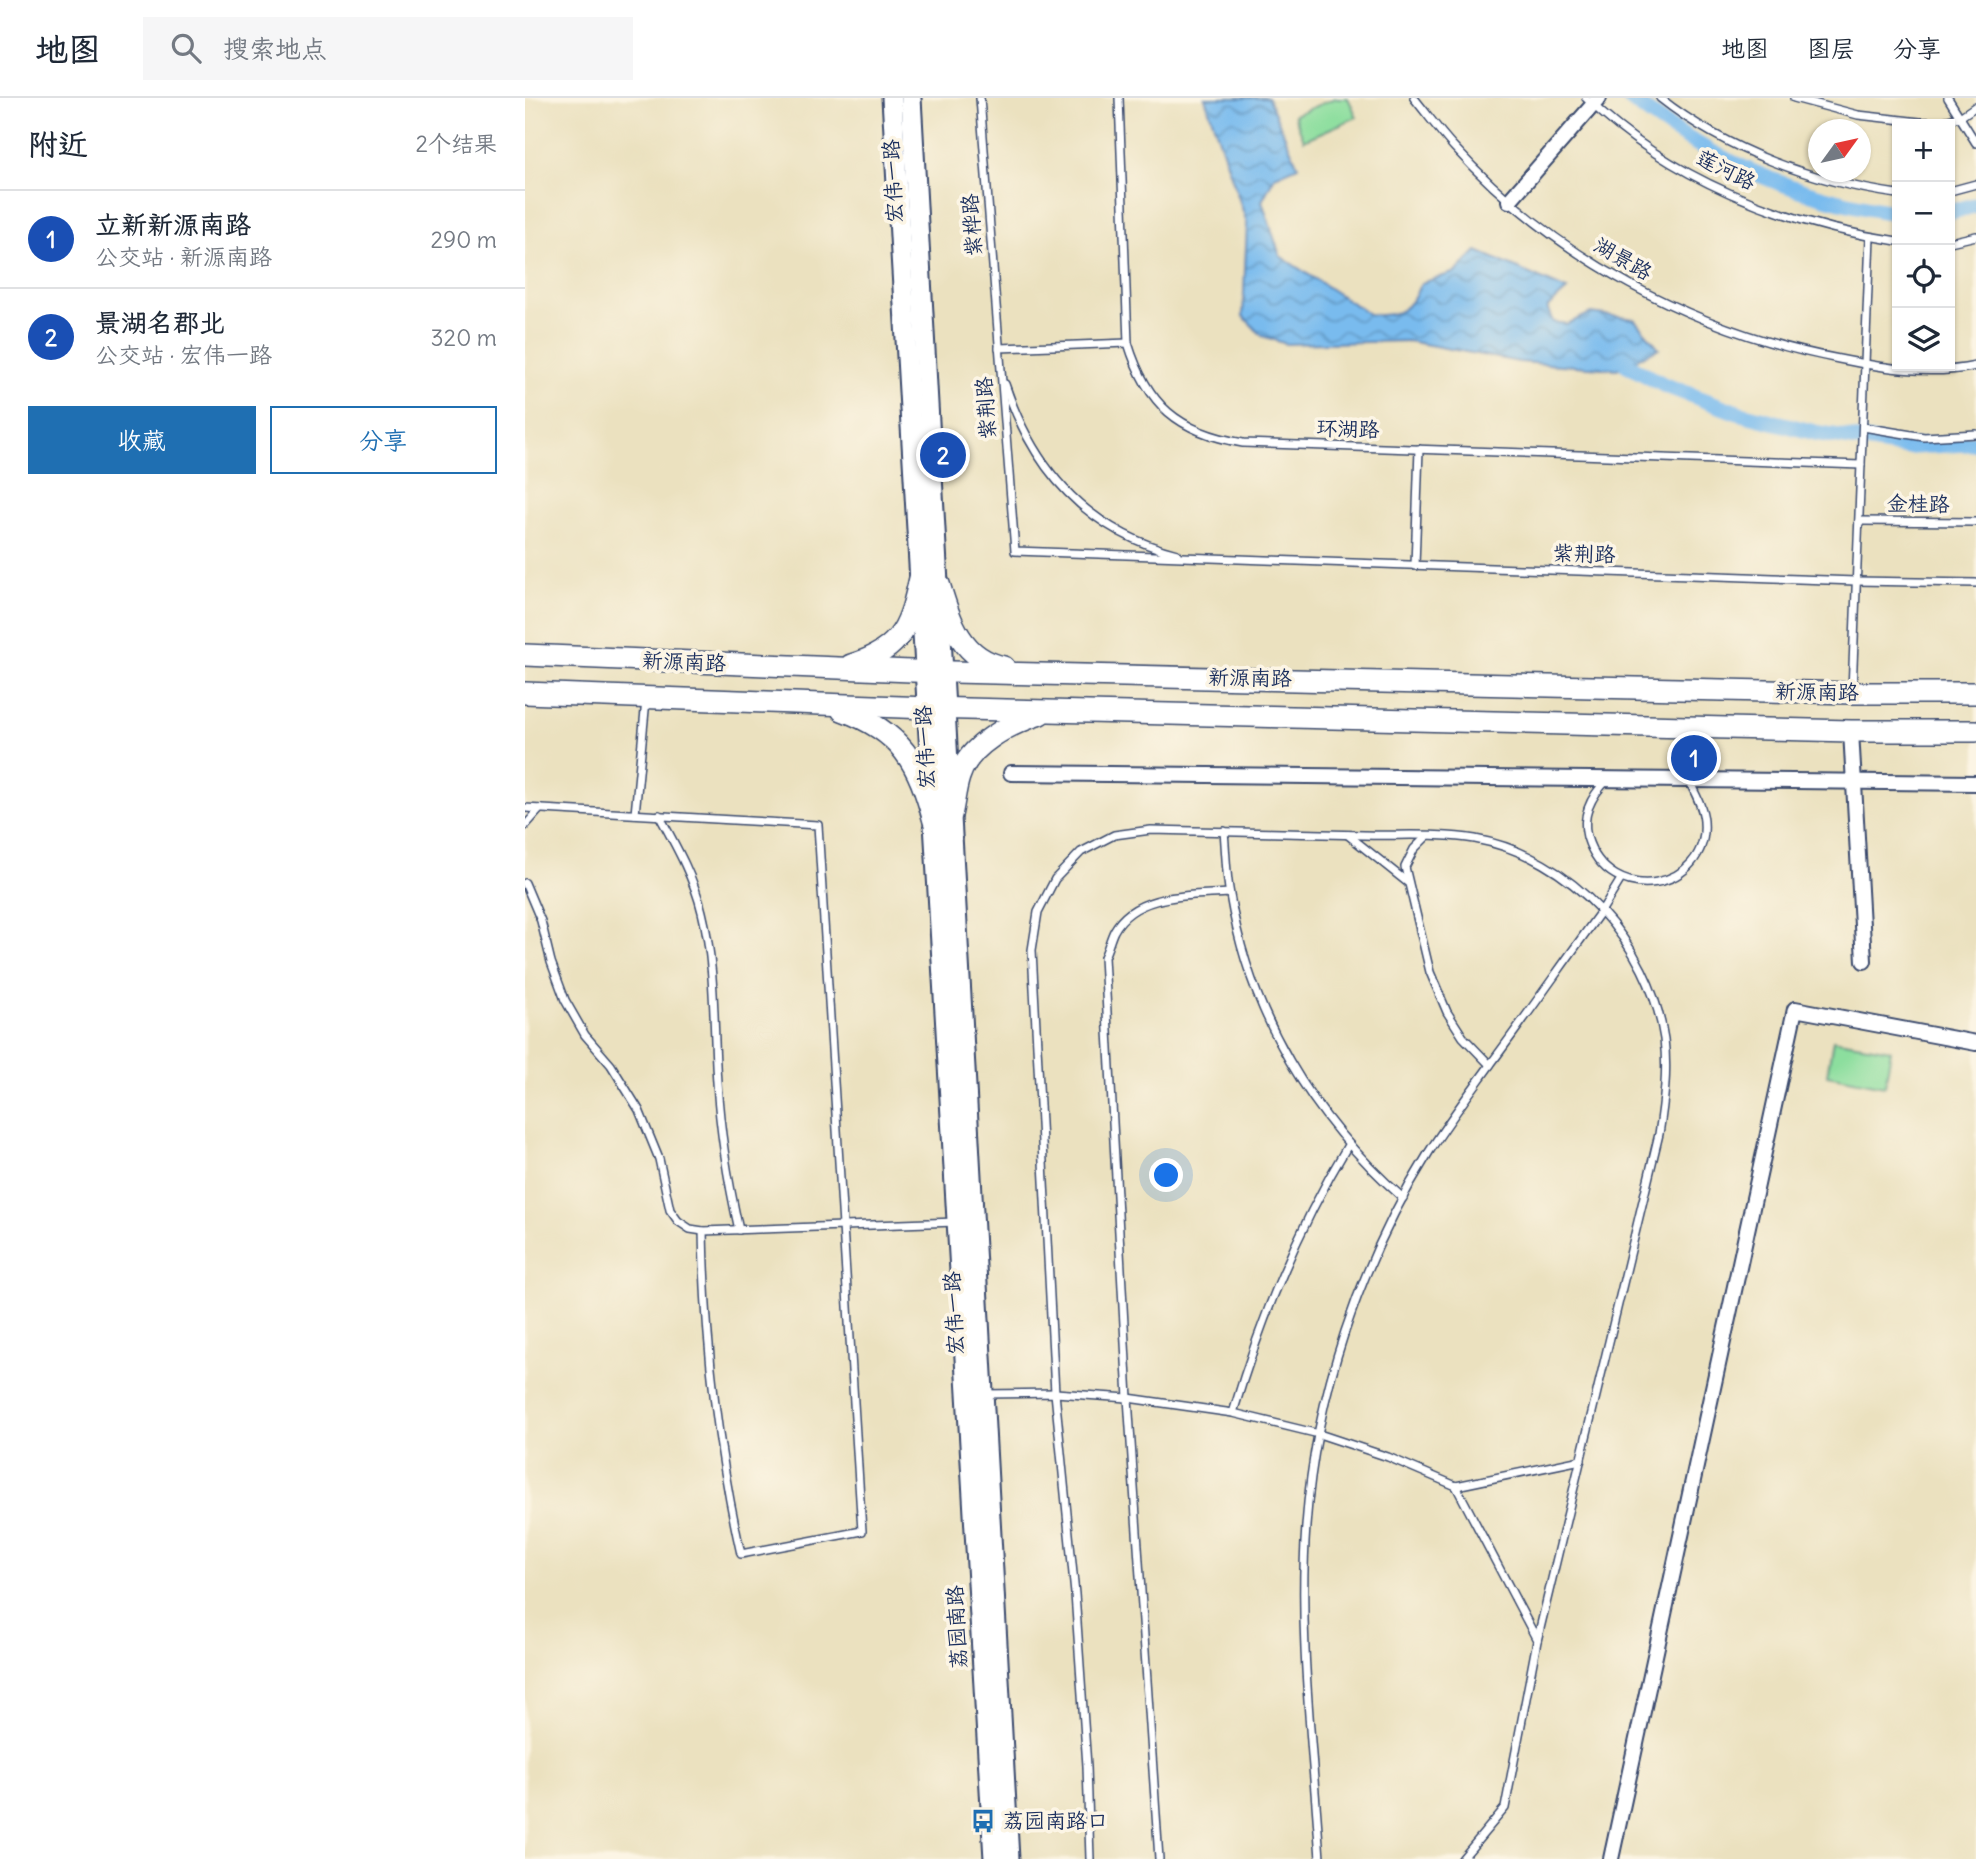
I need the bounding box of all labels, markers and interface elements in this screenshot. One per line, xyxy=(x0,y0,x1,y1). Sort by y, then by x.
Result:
search box xyxy=(143,17,633,80)
text: 地图 xyxy=(35,28,101,70)
icon: search xyxy=(167,29,205,67)
text: 搜索地点 xyxy=(223,32,327,65)
text: 地图 xyxy=(1721,33,1769,63)
text: 图层 xyxy=(1807,33,1855,63)
text: 分享 xyxy=(1893,33,1941,63)
north arrow xyxy=(1808,119,1871,182)
map controls xyxy=(1892,119,1955,371)
button: + xyxy=(1892,119,1955,182)
text: 附近 xyxy=(28,125,88,163)
text: 2个结果 xyxy=(415,129,497,158)
street label: 宏伟一路 xyxy=(877,138,908,224)
street label: 莲河路 xyxy=(1692,144,1760,195)
button: − xyxy=(1892,182,1955,245)
street label: 紫桦路 xyxy=(956,193,987,257)
text: 立新新源南路 xyxy=(95,208,251,241)
text: 1 xyxy=(46,225,56,254)
text: 290 m xyxy=(430,225,497,254)
street label: 湖景路 xyxy=(1589,231,1657,286)
text: 公交站 · 新源南路 xyxy=(95,242,272,271)
button: locate xyxy=(1892,245,1955,308)
text: 景湖名郡北 xyxy=(95,306,225,339)
button: layers xyxy=(1892,308,1955,371)
text: 2 xyxy=(45,323,57,352)
text: 320 m xyxy=(431,323,497,352)
text: 公交站 · 宏伟一路 xyxy=(95,340,272,369)
street label: 紫荆路 xyxy=(970,376,1001,440)
button: 收藏 xyxy=(28,406,256,474)
button: 分享 xyxy=(270,406,497,474)
street label: 环湖路 xyxy=(1316,414,1380,443)
pin: 2 xyxy=(920,429,966,481)
street label: 金桂路 xyxy=(1886,489,1950,518)
street label: 紫荆路 xyxy=(1552,539,1616,568)
street label: 新源南路 xyxy=(642,647,726,676)
street label: 新源南路 xyxy=(1208,663,1292,692)
street label: 新源南路 xyxy=(1775,677,1859,706)
street label: 宏伟一路 xyxy=(909,704,940,790)
pin: 1 xyxy=(1671,732,1717,784)
your location xyxy=(1149,1158,1183,1192)
street label: 宏伟一路 xyxy=(938,1270,969,1356)
street label: 荔园南路 xyxy=(941,1584,972,1670)
bus stop icon: 荔园南路口 xyxy=(969,1807,997,1835)
place label: 荔园南路口 xyxy=(1003,1807,1108,1834)

